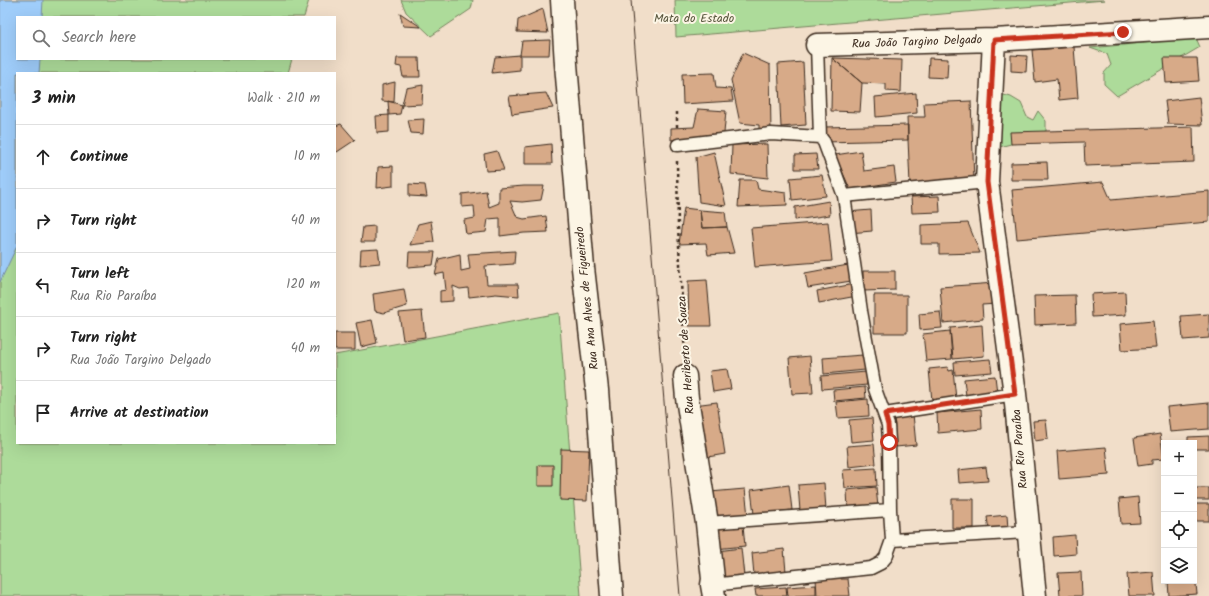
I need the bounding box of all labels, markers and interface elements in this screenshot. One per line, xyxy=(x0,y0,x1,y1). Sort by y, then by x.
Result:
park label: Mata do Estado xyxy=(654,9,734,28)
search box xyxy=(16,16,336,60)
route end xyxy=(1114,23,1132,41)
text: Search here xyxy=(62,26,136,50)
icon: search xyxy=(30,27,52,49)
street label: Rua João Targino Delgado xyxy=(852,30,982,54)
text: 3 min xyxy=(32,85,76,112)
text: Walk · 210 m xyxy=(247,88,320,109)
text: Continue xyxy=(70,145,128,169)
icon: ahead xyxy=(32,146,54,168)
text: 10 m xyxy=(294,146,320,167)
text: Turn right xyxy=(70,209,137,233)
icon: right xyxy=(32,210,54,232)
text: 40 m xyxy=(291,210,320,231)
street label: Rua Ana Alves de Figueiredo xyxy=(570,225,604,371)
text: Turn left xyxy=(70,262,130,286)
icon: left xyxy=(32,274,54,296)
text: 120 m xyxy=(286,274,320,295)
text: Rua Rio Paraíba xyxy=(70,286,157,307)
street label: Rua Heriberto de Souza xyxy=(672,295,700,415)
text: Turn right xyxy=(70,326,137,350)
icon: right xyxy=(32,338,54,360)
text: 40 m xyxy=(291,338,320,359)
text: Rua João Targino Delgado xyxy=(70,350,211,371)
text: Arrive at destination xyxy=(70,401,209,425)
icon: arrive xyxy=(32,402,54,424)
street label: Rua Rio Paraíba xyxy=(1007,408,1033,490)
route start xyxy=(880,433,898,451)
map controls xyxy=(1161,440,1197,584)
button: + xyxy=(1161,440,1197,476)
button: − xyxy=(1161,476,1197,512)
button: locate xyxy=(1161,512,1197,548)
button: layers xyxy=(1161,548,1197,584)

